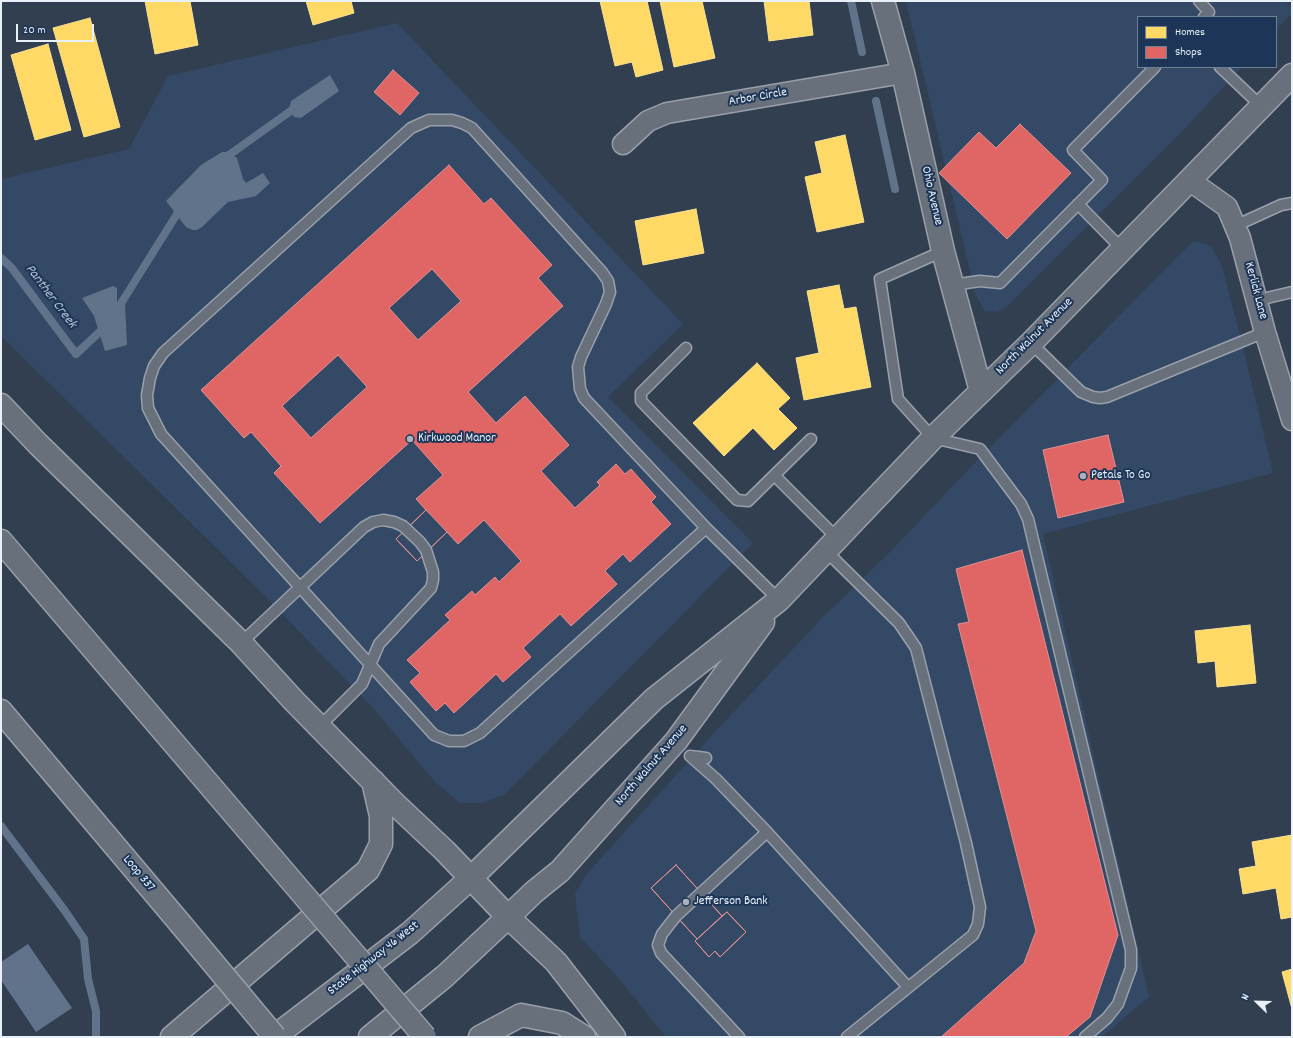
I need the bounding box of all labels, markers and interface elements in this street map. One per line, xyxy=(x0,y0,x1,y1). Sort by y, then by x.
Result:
scale bar xyxy=(18,16,96,42)
legend xyxy=(1137,16,1277,68)
text: 20 m xyxy=(23,22,46,39)
text: Homes xyxy=(1175,24,1205,41)
text: Shops xyxy=(1175,44,1202,61)
street label: Arbor Circle xyxy=(728,85,788,111)
street label: Ohio Avenue xyxy=(917,165,945,227)
street label: Kerlick Lane xyxy=(1240,261,1270,321)
water label: Panther Creek xyxy=(21,262,79,332)
street label: North Walnut Avenue xyxy=(993,295,1077,379)
place label: Kirkwood Manor xyxy=(418,431,496,447)
marker: Kirkwood Manor xyxy=(405,434,415,444)
place label: Petals To Go xyxy=(1091,468,1150,484)
marker: Petals To Go xyxy=(1078,471,1088,481)
street label: North Walnut Avenue xyxy=(613,722,691,810)
street label: Loop 337 xyxy=(118,853,158,895)
place label: Jefferson Bank xyxy=(694,894,768,910)
marker: Jefferson Bank xyxy=(681,897,691,907)
street label: State Highway 46 West xyxy=(325,918,423,1000)
north arrow xyxy=(1237,982,1277,1022)
text: N xyxy=(1238,992,1254,1003)

